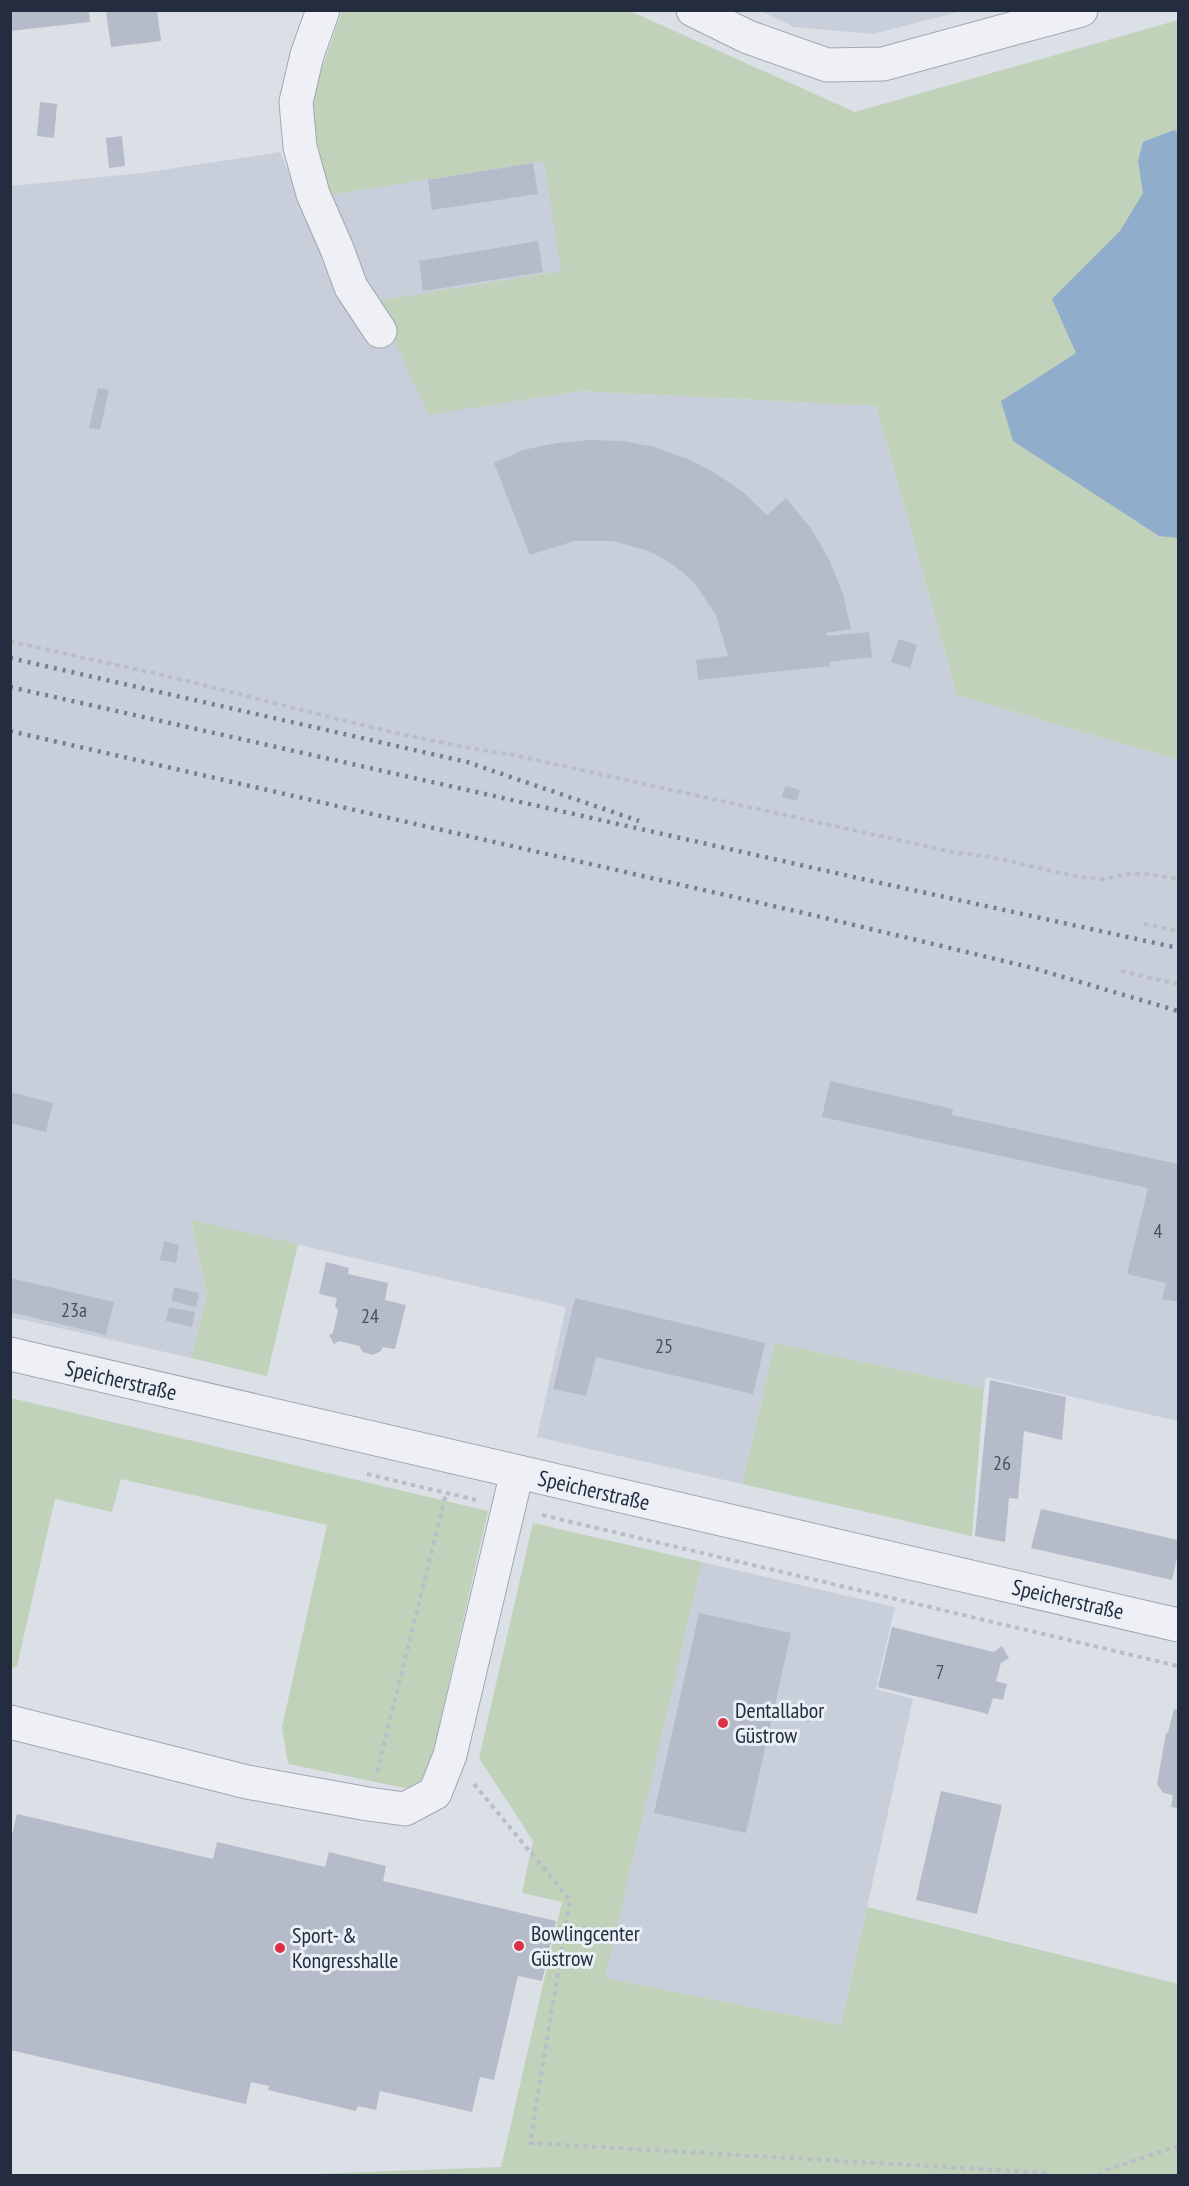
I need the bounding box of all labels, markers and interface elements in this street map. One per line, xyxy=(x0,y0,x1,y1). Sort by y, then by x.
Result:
house number: 4 xyxy=(1154,1218,1163,1244)
house number: 23a xyxy=(61,1297,87,1323)
house number: 24 xyxy=(361,1303,379,1329)
house number: 25 xyxy=(655,1333,673,1359)
street label: Speicherstraße xyxy=(63,1354,179,1406)
house number: 26 xyxy=(993,1450,1011,1476)
street label: Speicherstraße xyxy=(536,1464,652,1516)
street label: Speicherstraße xyxy=(1010,1573,1126,1625)
house number: 7 xyxy=(936,1659,945,1685)
place label: Dentallabor Güstrow xyxy=(735,1696,824,1749)
marker: Dentallabor Güstrow xyxy=(716,1716,730,1730)
place label: Bowlingcenter Güstrow xyxy=(531,1919,640,1972)
place label: Sport- & Kongresshalle xyxy=(292,1921,398,1974)
marker: Bowlingcenter Güstrow xyxy=(512,1939,526,1953)
marker: Sport- & Kongresshalle xyxy=(273,1941,287,1955)

